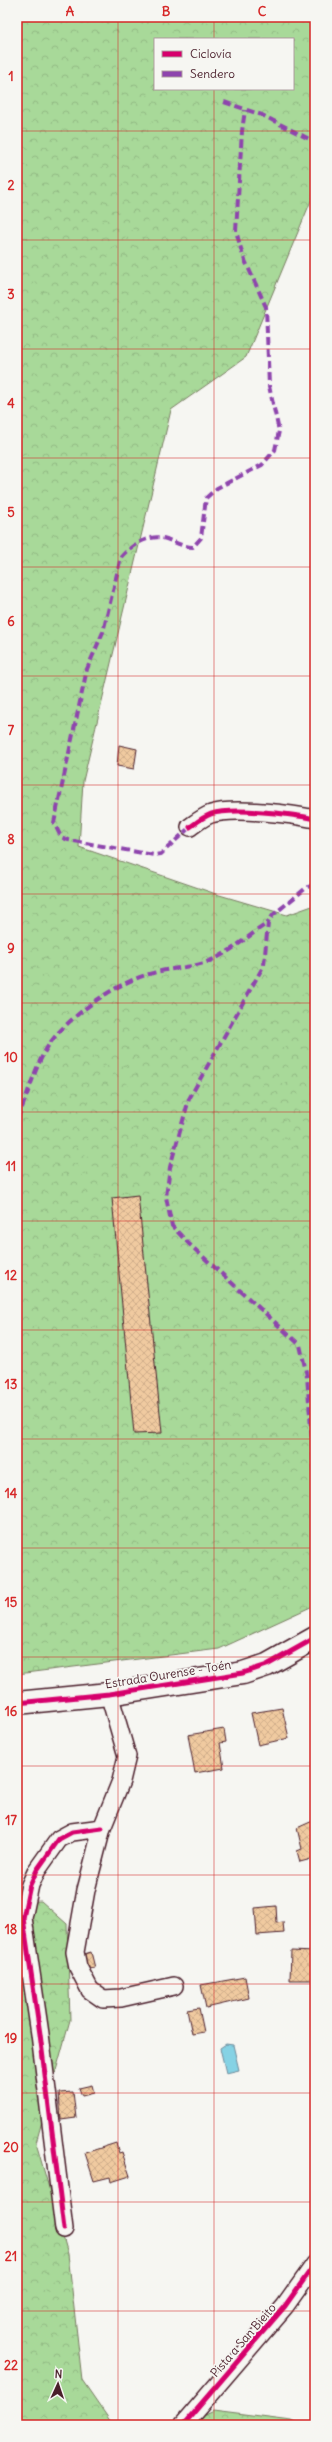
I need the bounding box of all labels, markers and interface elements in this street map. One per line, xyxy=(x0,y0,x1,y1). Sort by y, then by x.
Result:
text: A xyxy=(66,3,75,20)
text: B xyxy=(162,3,171,20)
text: C xyxy=(258,3,267,20)
legend xyxy=(154,38,294,90)
text: Ciclovía xyxy=(190,46,232,61)
text: Sendero xyxy=(190,66,235,81)
text: 1 xyxy=(8,68,14,85)
text: 2 xyxy=(7,177,15,194)
text: 3 xyxy=(7,286,15,303)
text: 4 xyxy=(7,395,15,412)
text: 5 xyxy=(7,504,15,521)
text: 6 xyxy=(7,613,15,630)
text: 7 xyxy=(8,722,15,739)
text: 8 xyxy=(7,831,15,848)
text: 9 xyxy=(7,940,15,957)
text: 10 xyxy=(4,1049,18,1066)
text: 11 xyxy=(6,1158,16,1175)
text: 12 xyxy=(5,1267,17,1284)
text: 13 xyxy=(5,1376,17,1393)
text: 14 xyxy=(5,1485,18,1502)
text: 15 xyxy=(5,1594,18,1611)
street label: Estrada Ourense - Toén xyxy=(104,1657,232,1691)
text: 16 xyxy=(5,1703,18,1720)
text: 17 xyxy=(5,1812,17,1829)
text: 18 xyxy=(5,1921,17,1938)
text: 19 xyxy=(5,2030,17,2047)
text: 20 xyxy=(3,2139,19,2156)
text: 21 xyxy=(5,2248,17,2265)
street label: Pista a San Bieito xyxy=(207,2300,279,2380)
text: 22 xyxy=(4,2357,18,2374)
north arrow xyxy=(38,2364,78,2404)
text: N xyxy=(54,2367,63,2381)

